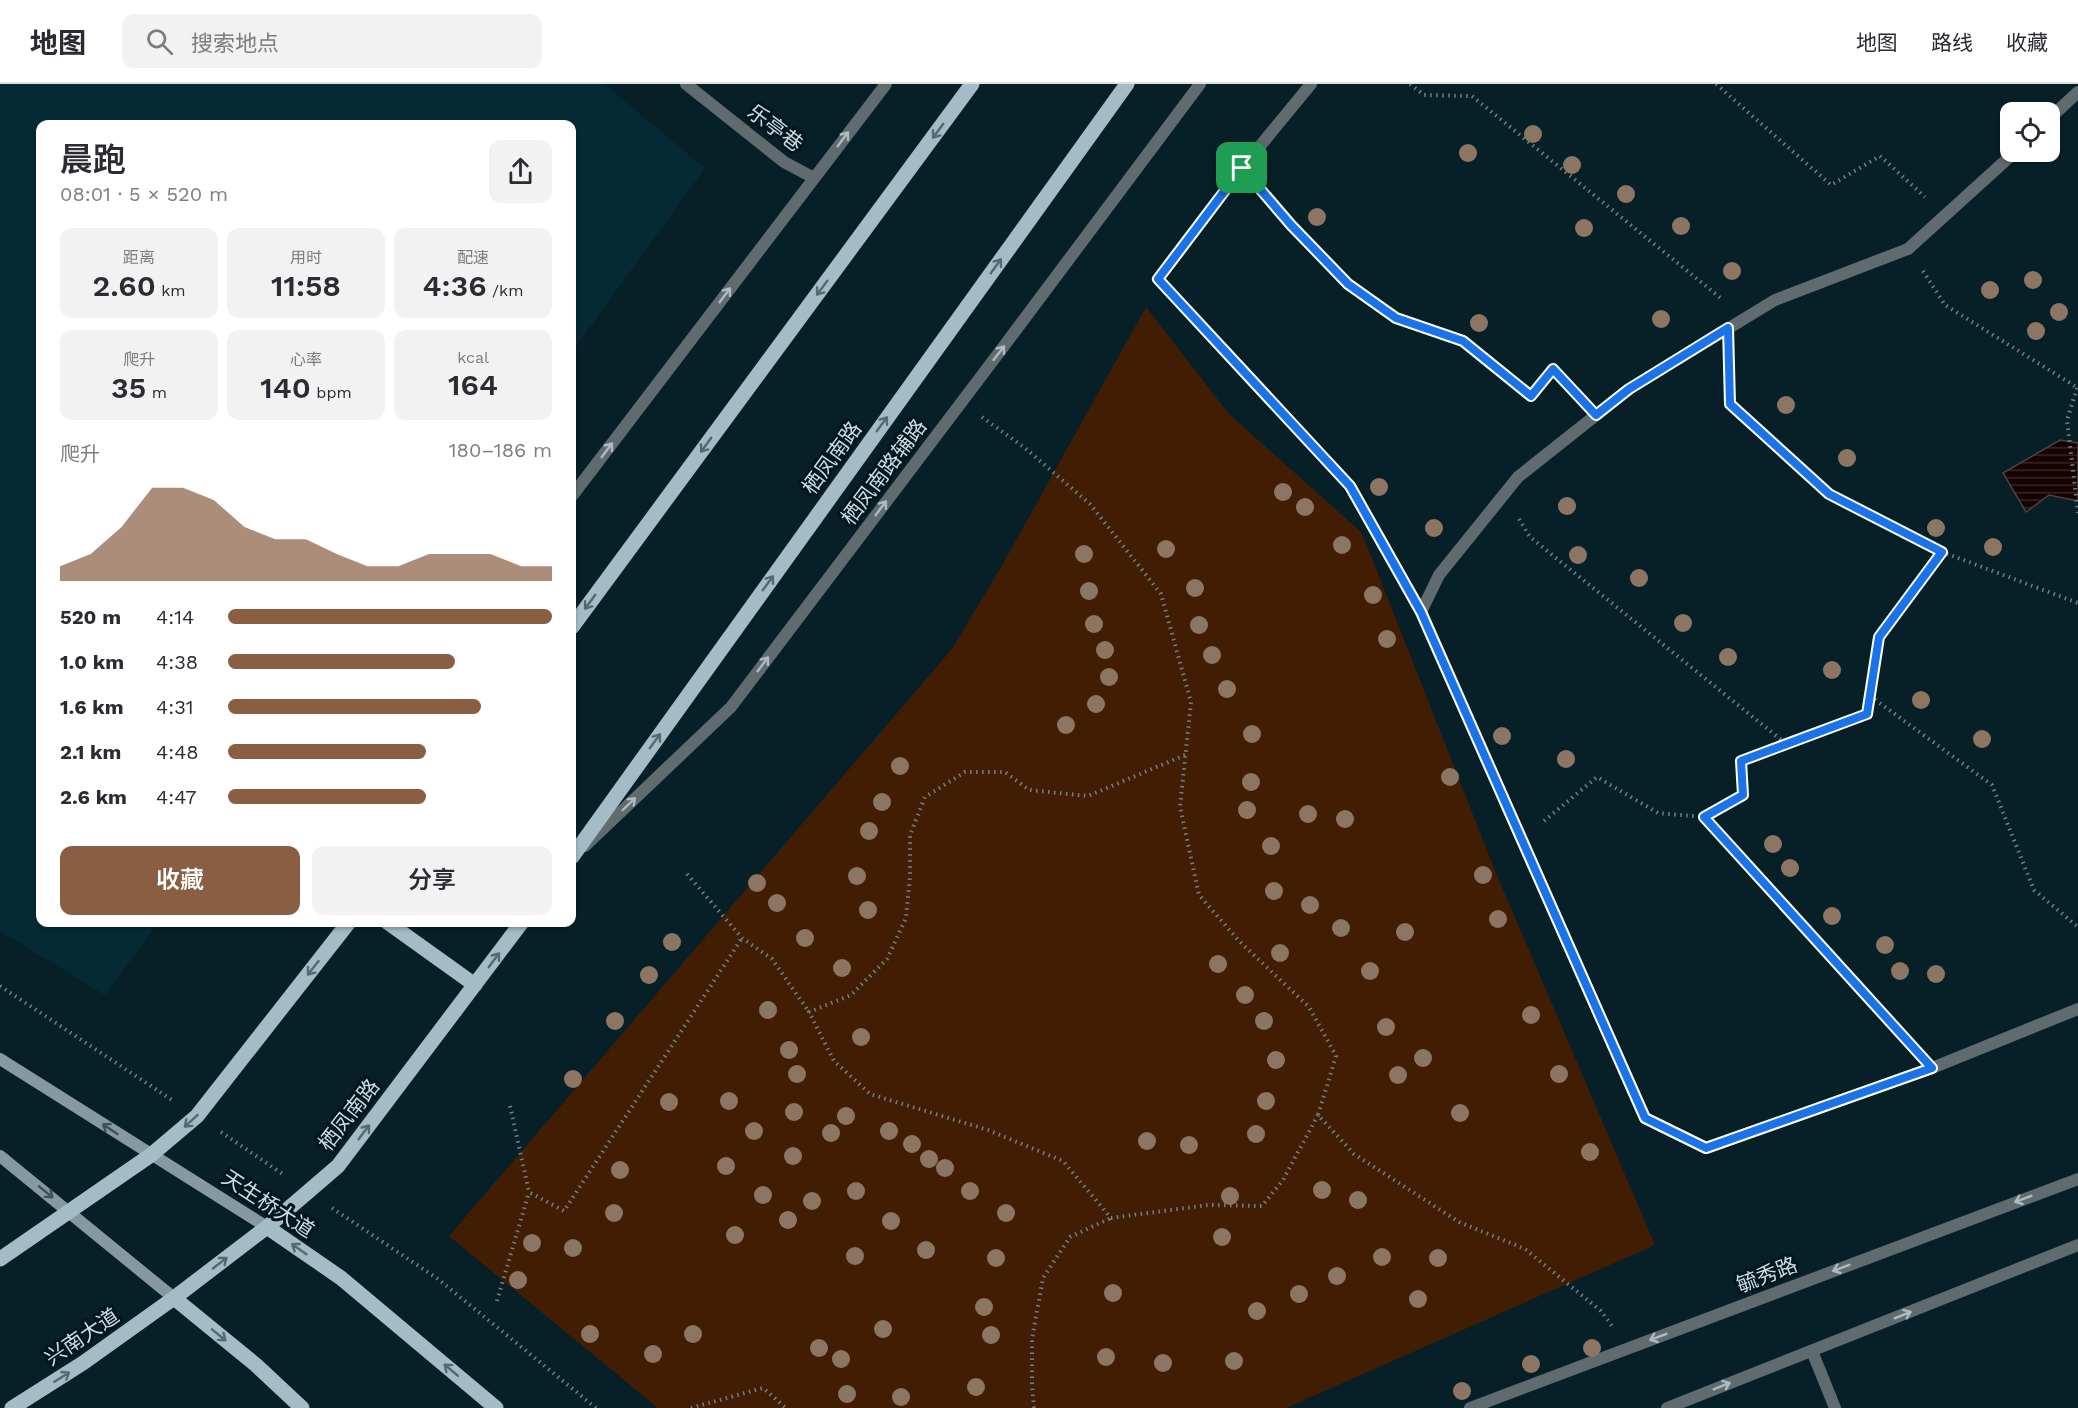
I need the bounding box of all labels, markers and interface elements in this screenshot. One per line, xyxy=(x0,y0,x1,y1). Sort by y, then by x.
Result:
search box xyxy=(122,14,542,68)
icon: search xyxy=(143,25,176,58)
text: 地图 xyxy=(30,27,86,60)
text: 地图 xyxy=(1856,30,1898,55)
text: 路线 xyxy=(1931,30,1973,55)
text: 收藏 xyxy=(2006,30,2048,55)
text: 搜索地点 xyxy=(191,31,279,56)
street label: 乐亭巷 xyxy=(743,99,808,157)
map controls xyxy=(2000,102,2060,162)
button: locate xyxy=(2000,102,2060,162)
one-way arrow xyxy=(931,123,944,139)
one-way arrow xyxy=(837,132,850,148)
text: 晨跑 xyxy=(60,140,126,179)
button: share xyxy=(489,140,552,203)
pin xyxy=(1216,142,1267,193)
icon: arrive xyxy=(1225,151,1258,184)
text: 08:01 · 5 × 520 m xyxy=(60,182,228,206)
text: 距离 xyxy=(123,248,155,267)
text: 用时 xyxy=(290,248,322,267)
text: 配速 xyxy=(457,248,489,267)
one-way arrow xyxy=(990,258,1002,274)
text: 2.60 xyxy=(92,268,156,303)
text: 11:58 xyxy=(271,268,341,303)
text: 4:36 xyxy=(423,268,487,303)
one-way arrow xyxy=(816,279,828,295)
text: km xyxy=(156,281,186,300)
text: /km xyxy=(487,281,523,300)
one-way arrow xyxy=(719,287,732,303)
one-way arrow xyxy=(993,345,1006,361)
text: kcal xyxy=(457,348,489,367)
text: 爬升 xyxy=(123,350,155,369)
text: 心率 xyxy=(290,350,322,369)
text: 164 xyxy=(448,367,498,402)
text: 35 xyxy=(111,370,146,405)
text: 140 xyxy=(260,370,311,405)
text: m xyxy=(146,383,167,402)
text: bpm xyxy=(311,383,352,402)
street label: 栖凤南路辅路 xyxy=(836,414,931,530)
street label: 栖凤南路 xyxy=(797,416,866,499)
one-way arrow xyxy=(876,417,888,433)
one-way arrow xyxy=(700,436,712,452)
text: 180–186 m xyxy=(449,438,552,462)
text: 爬升 xyxy=(60,442,100,466)
one-way arrow xyxy=(601,442,613,458)
one-way arrow xyxy=(875,501,887,517)
one-way arrow xyxy=(762,575,775,591)
one-way arrow xyxy=(584,593,596,609)
text: 520 m xyxy=(60,605,121,629)
text: 4:14 xyxy=(156,605,194,629)
text: 1.0 km xyxy=(60,650,124,674)
text: 4:38 xyxy=(156,650,198,674)
one-way arrow xyxy=(757,656,770,672)
text: 1.6 km xyxy=(60,695,124,719)
text: 4:31 xyxy=(156,695,194,719)
one-way arrow xyxy=(649,734,661,750)
text: 2.1 km xyxy=(60,740,121,764)
text: 4:48 xyxy=(156,740,199,764)
text: 2.6 km xyxy=(60,785,127,809)
text: 4:47 xyxy=(156,785,197,809)
one-way arrow xyxy=(621,798,636,812)
button: 收藏 xyxy=(60,846,300,915)
button: 分享 xyxy=(312,846,552,915)
one-way arrow xyxy=(488,952,500,968)
one-way arrow xyxy=(306,960,319,976)
street label: 栖凤南路 xyxy=(313,1074,384,1155)
one-way arrow xyxy=(184,1114,199,1128)
one-way arrow xyxy=(102,1123,119,1135)
one-way arrow xyxy=(357,1124,370,1140)
street label: 天生桥大道 xyxy=(217,1165,319,1243)
one-way arrow xyxy=(37,1186,53,1199)
one-way arrow xyxy=(2014,1195,2033,1206)
one-way arrow xyxy=(291,1243,308,1255)
street label: 毓秀路 xyxy=(1733,1252,1801,1297)
one-way arrow xyxy=(212,1256,228,1269)
one-way arrow xyxy=(1832,1263,1851,1274)
street label: 兴南大道 xyxy=(40,1303,124,1370)
one-way arrow xyxy=(1893,1309,1912,1320)
one-way arrow xyxy=(211,1329,227,1342)
one-way arrow xyxy=(1649,1332,1668,1343)
one-way arrow xyxy=(443,1364,459,1377)
one-way arrow xyxy=(53,1370,70,1383)
one-way arrow xyxy=(1712,1380,1730,1391)

